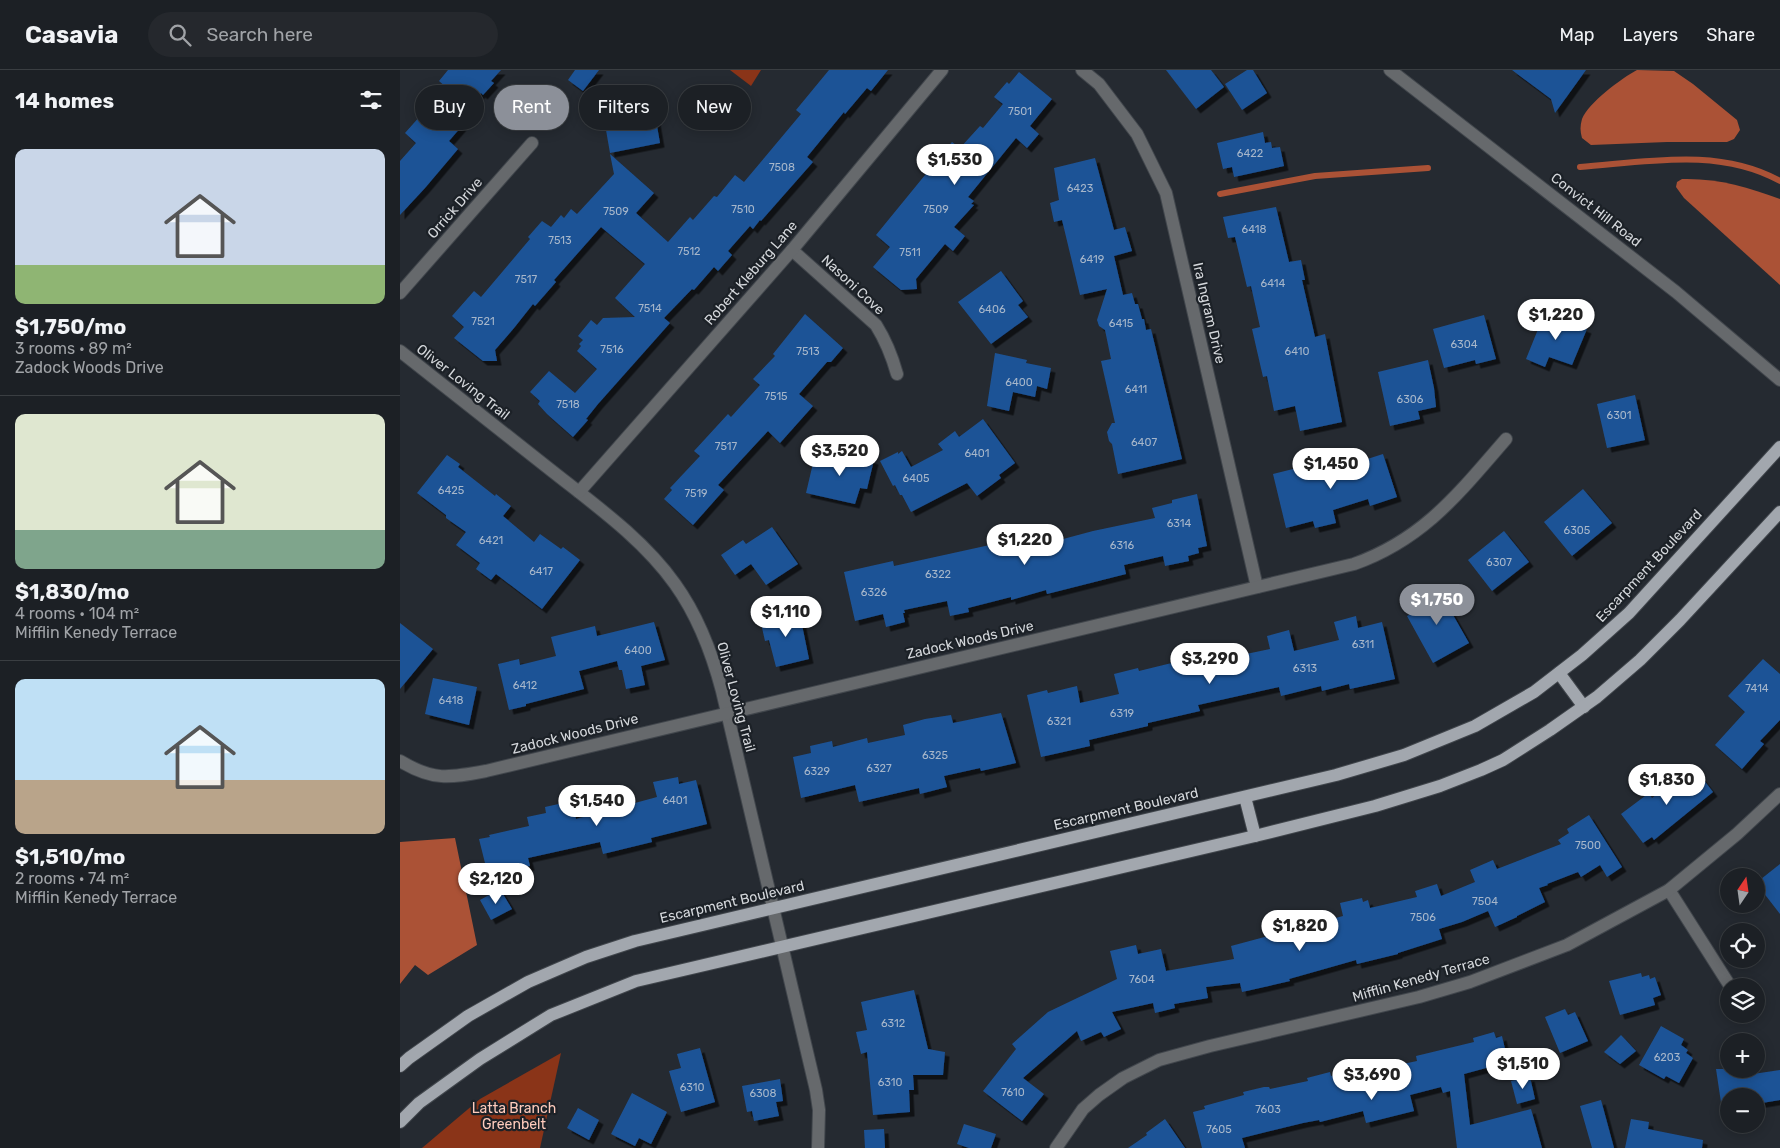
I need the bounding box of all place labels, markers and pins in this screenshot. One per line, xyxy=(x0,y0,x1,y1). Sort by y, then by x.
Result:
pin: $1,530 xyxy=(914,144,996,186)
pin: $1,220 xyxy=(1515,298,1597,341)
pin: $3,520 xyxy=(799,434,881,477)
pin: $1,450 xyxy=(1290,448,1372,490)
pin: $1,220 xyxy=(984,524,1066,566)
pin: $1,750 xyxy=(1396,584,1478,626)
pin: $1,110 xyxy=(745,596,827,638)
pin: $3,290 xyxy=(1169,642,1251,685)
pin: $1,830 xyxy=(1626,764,1708,806)
pin: $1,540 xyxy=(556,784,638,827)
pin: $2,120 xyxy=(455,862,537,905)
pin: $1,820 xyxy=(1259,910,1341,952)
pin: $1,510 xyxy=(1482,1048,1564,1090)
pin: $3,690 xyxy=(1331,1058,1413,1101)

